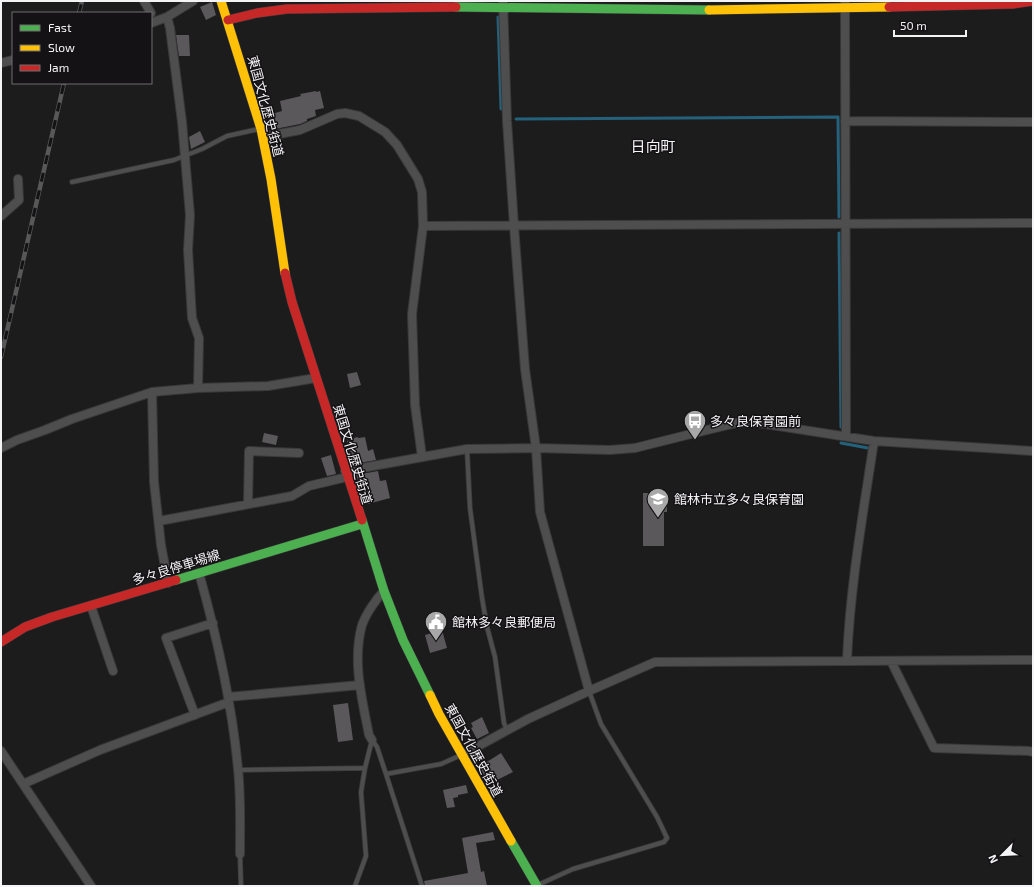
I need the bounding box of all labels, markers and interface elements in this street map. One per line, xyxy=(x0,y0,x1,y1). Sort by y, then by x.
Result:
legend xyxy=(12,12,152,84)
scale bar xyxy=(894,12,966,38)
text: 50 m xyxy=(900,18,927,32)
text: Fast xyxy=(48,20,72,34)
text: Slow xyxy=(48,40,75,54)
street label: 東国文化歴史街道 xyxy=(245,54,287,158)
text: Jam xyxy=(48,60,69,74)
district label: 日向町 xyxy=(630,137,676,155)
street label: 東国文化歴史街道 xyxy=(330,402,376,506)
bus stop icon: 多々良保育園前 xyxy=(682,408,708,441)
place label: 多々良保育園前 xyxy=(710,413,801,429)
school or university icon: 館林市立多々良保育園 xyxy=(645,486,671,519)
place label: 館林市立多々良保育園 xyxy=(674,491,804,507)
street label: 多々良停車場線 xyxy=(130,546,222,588)
public building icon: 館林多々良郵便局 xyxy=(423,609,449,642)
place label: 館林多々良郵便局 xyxy=(452,614,556,630)
street label: 東国文化歴史街道 xyxy=(442,701,506,799)
north arrow xyxy=(982,835,1022,875)
text: N xyxy=(985,853,1000,866)

